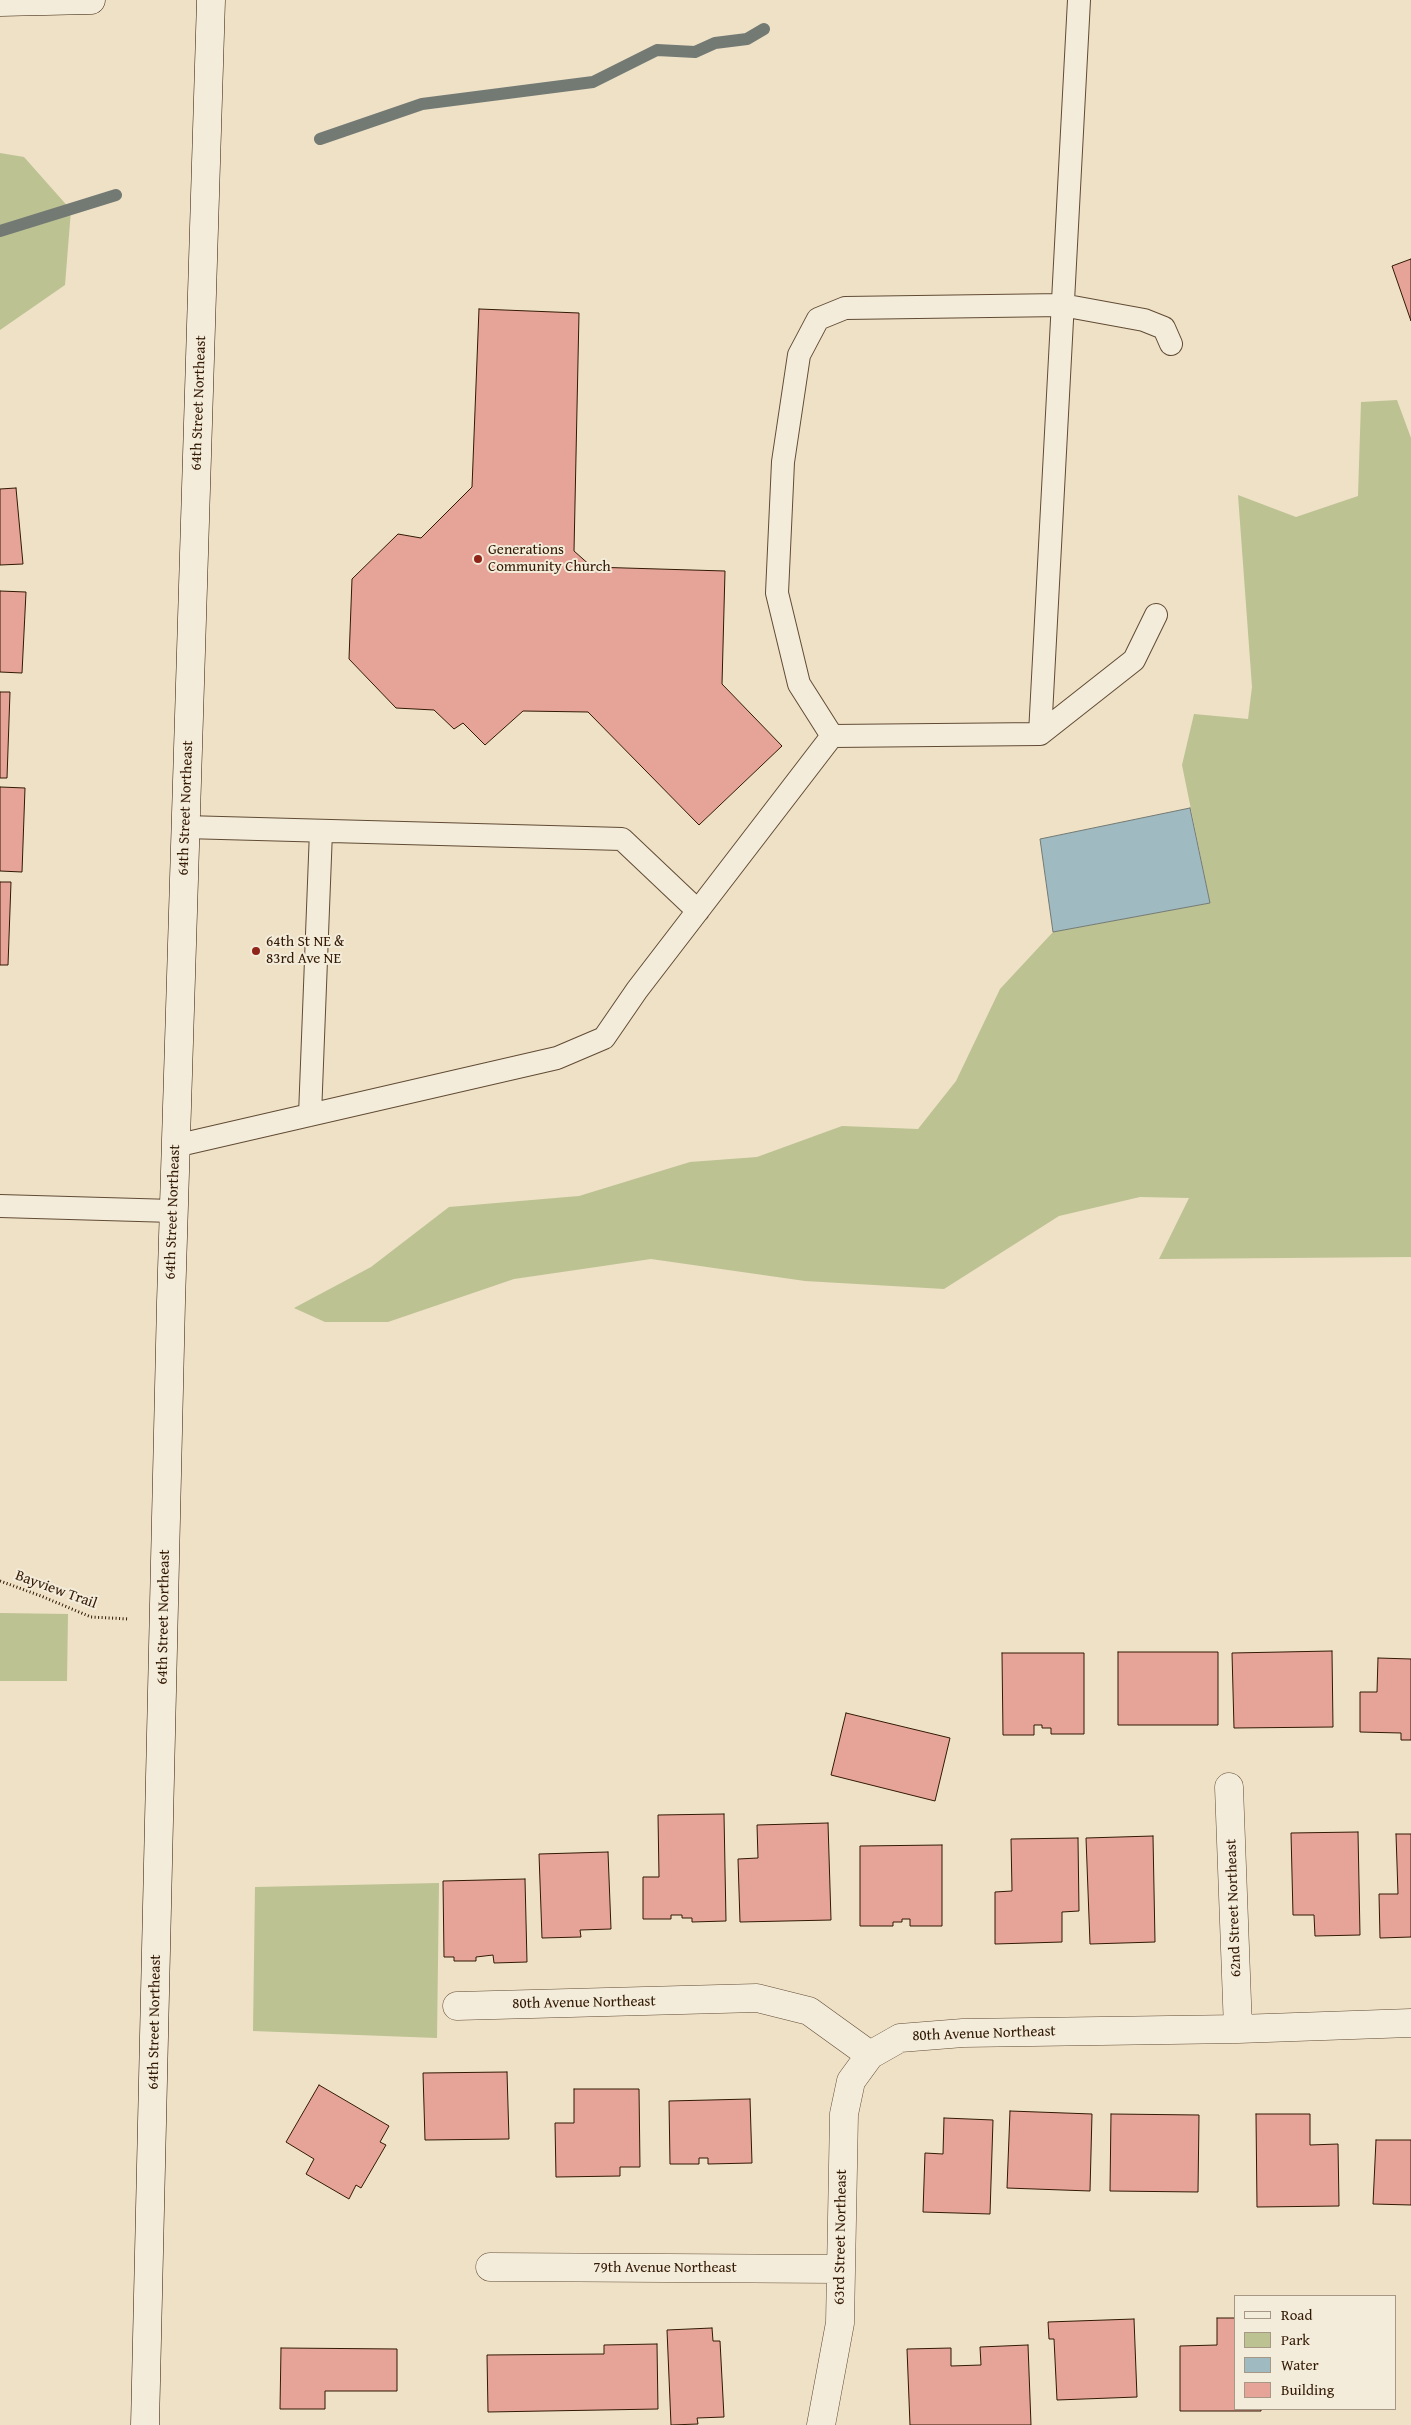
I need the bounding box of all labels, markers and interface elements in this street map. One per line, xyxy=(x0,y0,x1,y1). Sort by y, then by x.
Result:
street label: 64th Street Northeast xyxy=(188,335,210,471)
place label: Generations Community Church xyxy=(488,541,611,576)
marker: Generations Community Church xyxy=(472,553,484,565)
street label: 64th Street Northeast xyxy=(175,740,197,876)
place label: 64th St NE & 83rd Ave NE xyxy=(266,933,344,968)
marker: 64th St NE & 83rd Ave NE xyxy=(250,945,262,957)
street label: 64th Street Northeast xyxy=(162,1144,184,1280)
street label: 64th Street Northeast xyxy=(154,1549,174,1685)
street label: Bayview Trail xyxy=(13,1567,99,1613)
street label: 62nd Street Northeast xyxy=(1223,1839,1245,1977)
street label: 64th Street Northeast xyxy=(145,1954,165,2090)
street label: 80th Avenue Northeast xyxy=(512,1993,656,2013)
street label: 80th Avenue Northeast xyxy=(912,2022,1056,2046)
street label: 63rd Street Northeast xyxy=(831,2169,851,2305)
street label: 79th Avenue Northeast xyxy=(593,2259,737,2277)
legend xyxy=(1234,2295,1396,2410)
text: Road xyxy=(1281,2304,1312,2325)
text: Park xyxy=(1281,2329,1310,2350)
text: Water xyxy=(1281,2354,1319,2375)
text: Building xyxy=(1281,2379,1334,2400)

